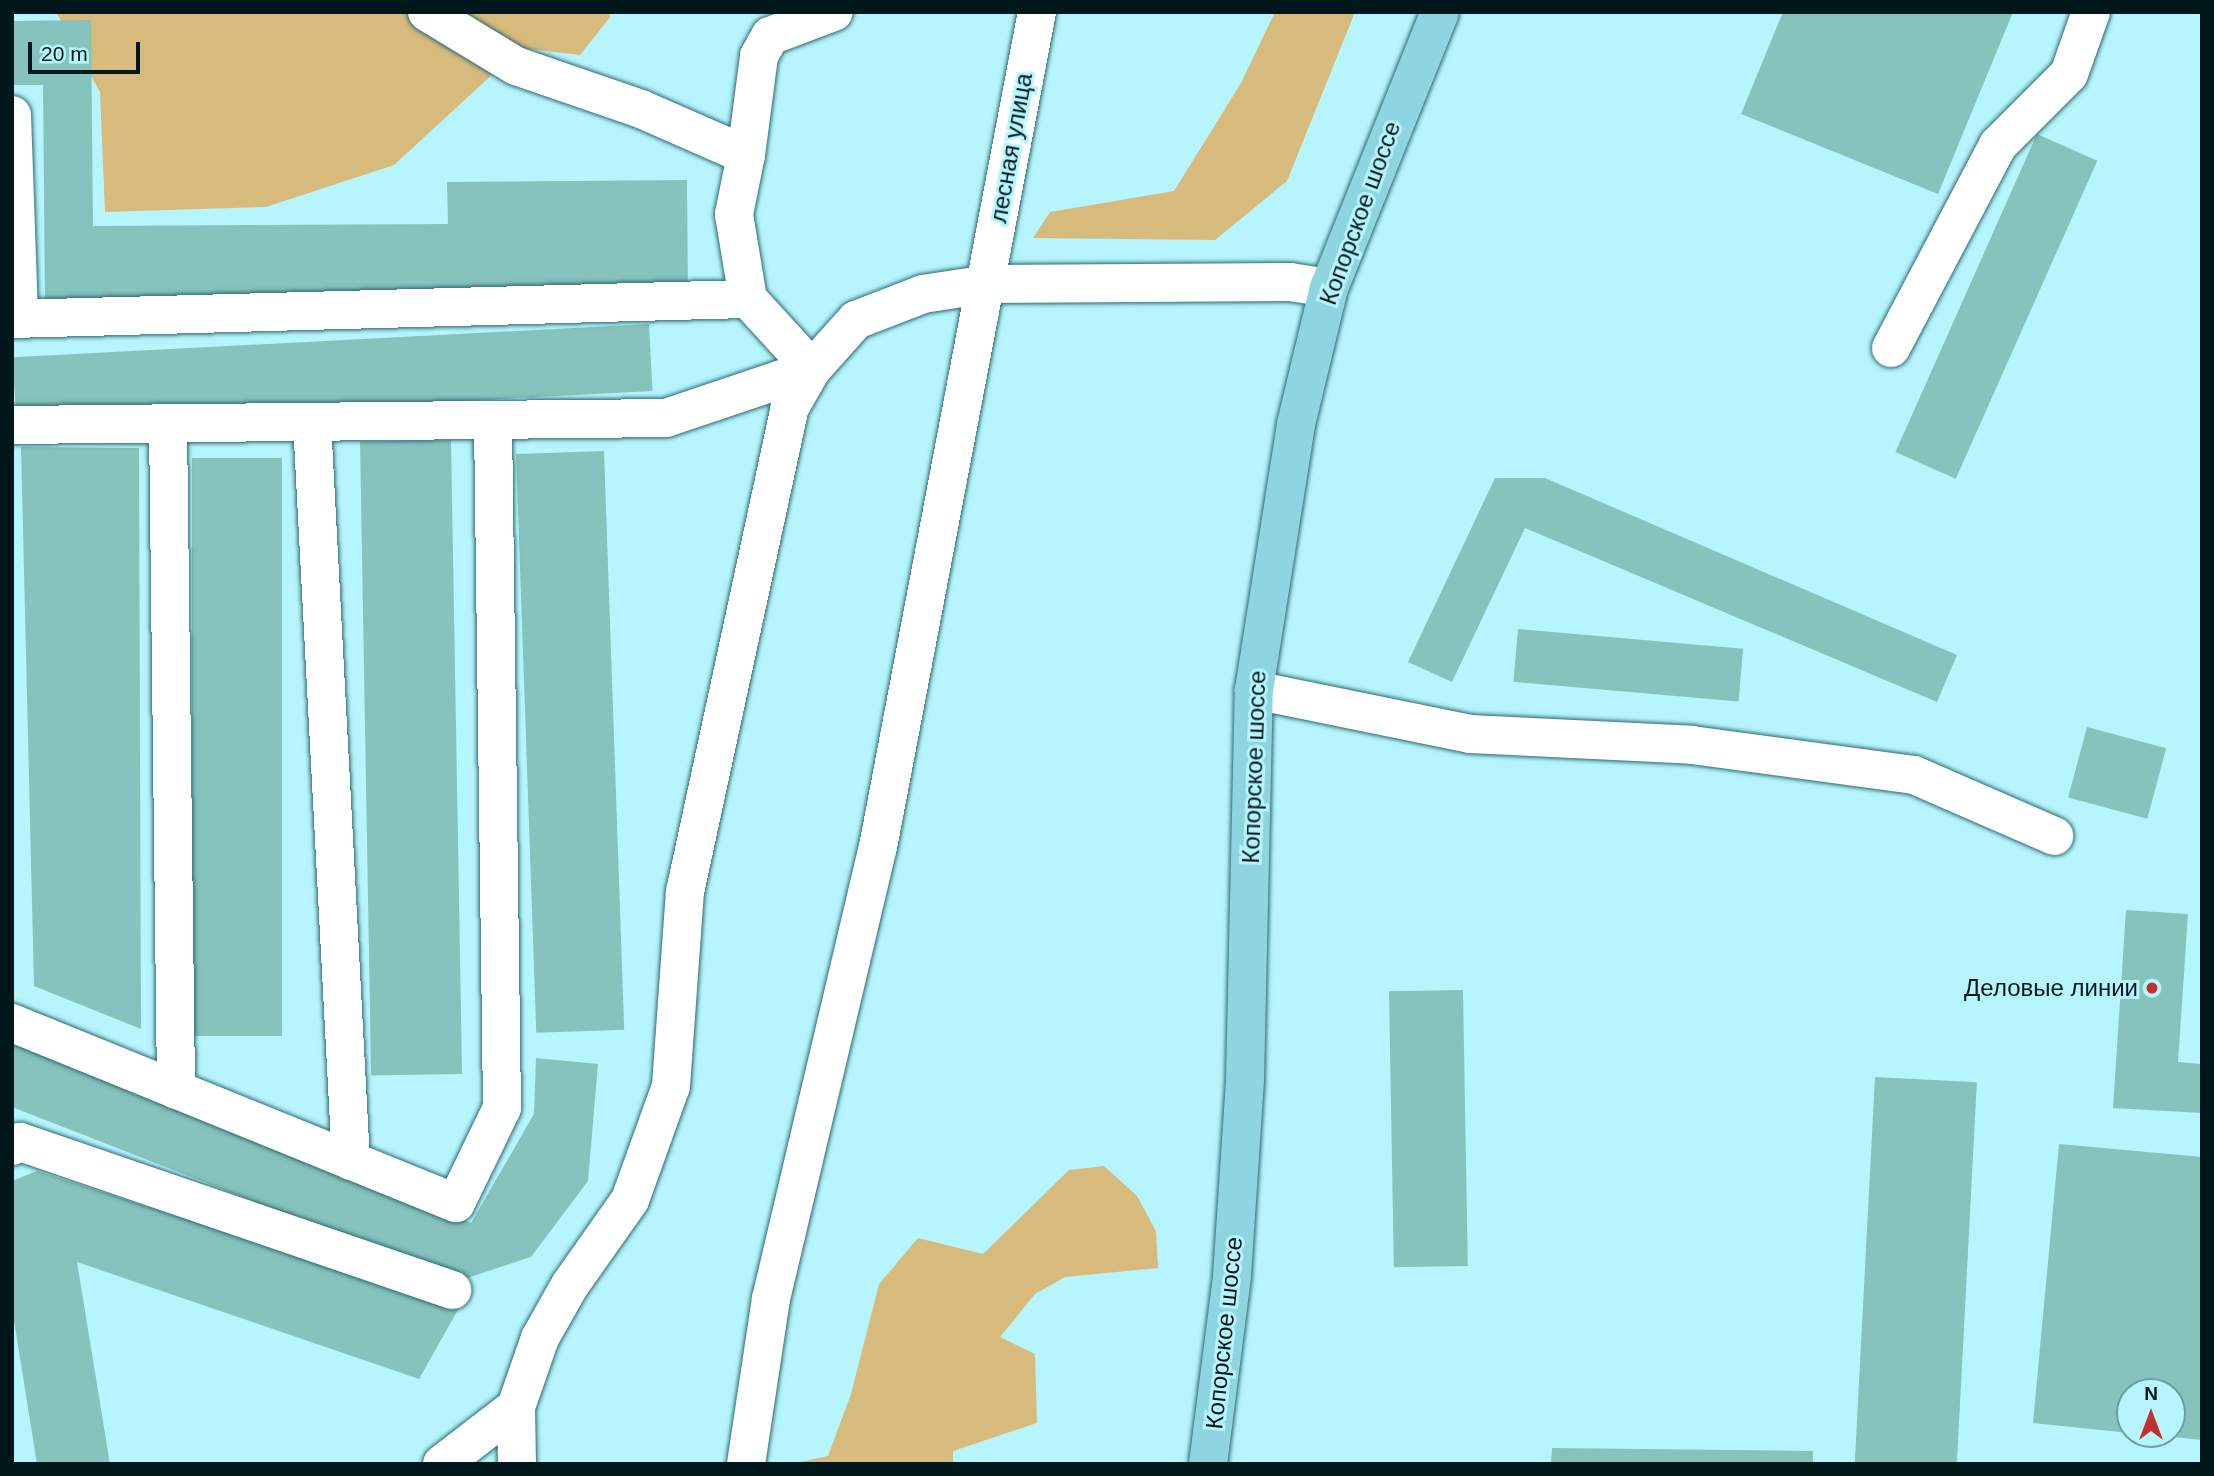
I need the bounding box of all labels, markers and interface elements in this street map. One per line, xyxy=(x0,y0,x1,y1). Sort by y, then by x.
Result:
scale bar xyxy=(32,28,144,72)
text: 20 m xyxy=(41,42,88,65)
street label: лесная улица xyxy=(984,71,1038,225)
street label: Копорское шоссе xyxy=(1313,117,1407,309)
street label: Копорское шоссе xyxy=(1236,670,1272,864)
place label: Деловые линии xyxy=(1964,974,2138,1002)
marker: Деловые линии xyxy=(2144,980,2160,996)
street label: Копорское шоссе xyxy=(1200,1235,1248,1431)
north arrow xyxy=(2116,1378,2186,1448)
text: N xyxy=(2144,1383,2158,1404)

